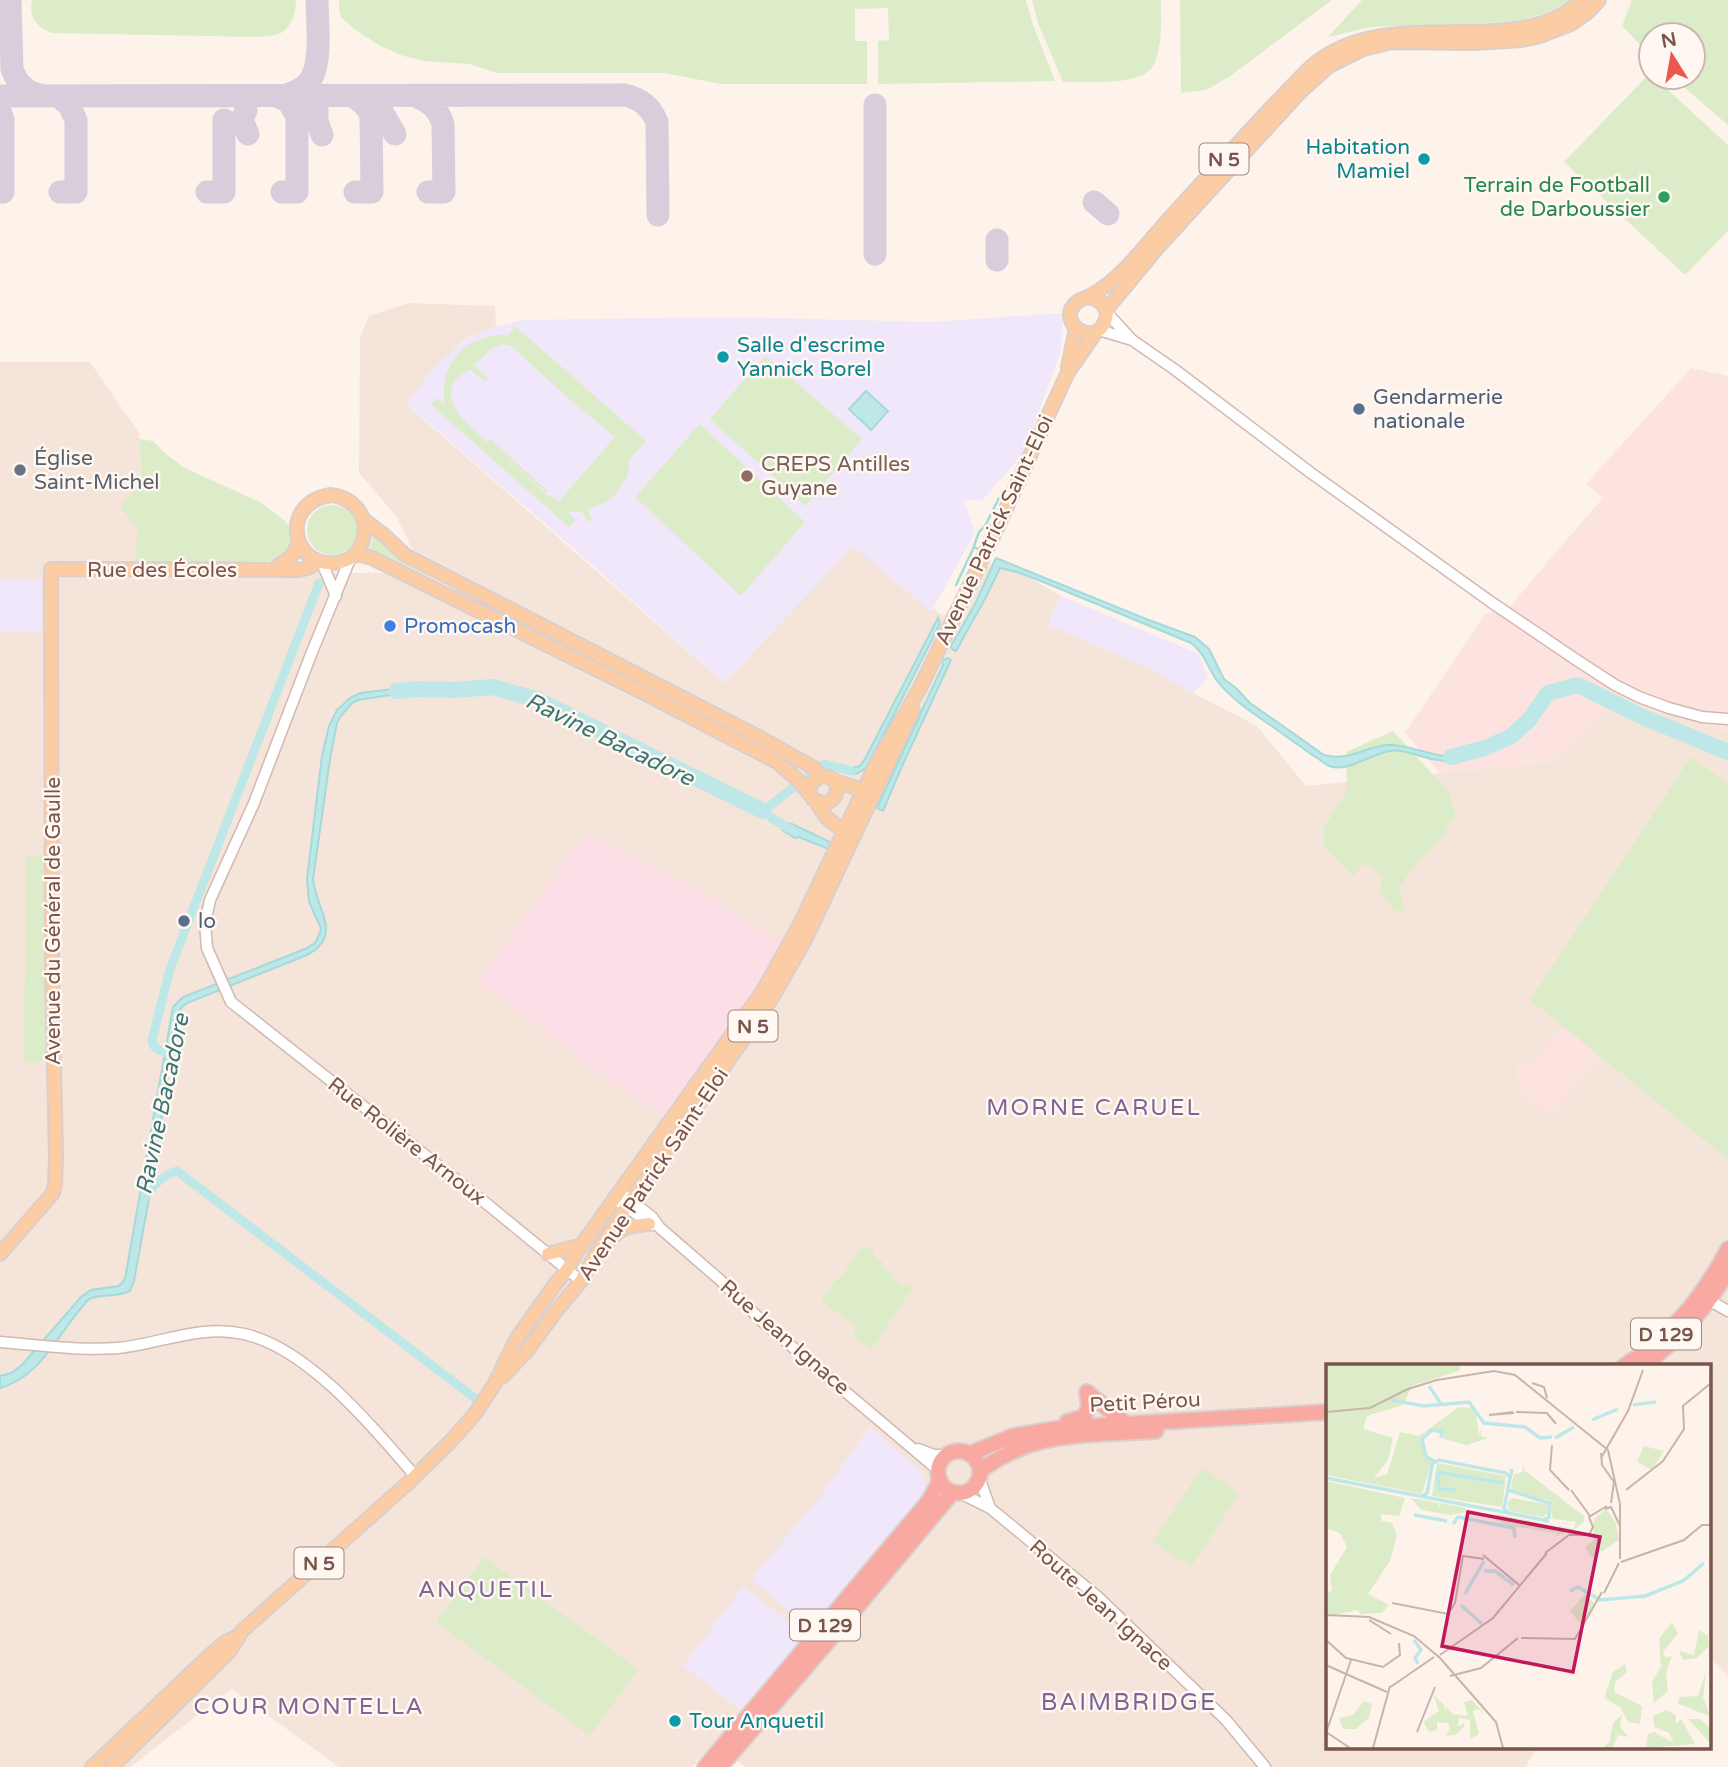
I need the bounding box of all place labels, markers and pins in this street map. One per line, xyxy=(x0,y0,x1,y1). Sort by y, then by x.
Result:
place label: Habitation Mamiel xyxy=(1305,135,1410,184)
marker: Habitation Mamiel xyxy=(1416,151,1432,167)
place label: Terrain de Football de Darboussier xyxy=(1464,173,1650,222)
marker: Terrain de Football de Darboussier xyxy=(1656,189,1672,205)
place label: Salle d'escrime Yannick Borel xyxy=(737,333,885,382)
marker: Salle d'escrime Yannick Borel xyxy=(715,349,731,365)
place label: Gendarmerie nationale xyxy=(1373,385,1503,434)
marker: Gendarmerie nationale xyxy=(1351,401,1367,417)
place label: Église Saint-Michel xyxy=(34,446,160,495)
place label: CREPS Antilles Guyane xyxy=(761,452,910,501)
marker: Église Saint-Michel xyxy=(12,462,28,478)
marker: CREPS Antilles Guyane xyxy=(739,468,755,484)
place label: Promocash xyxy=(404,614,516,639)
marker: Promocash xyxy=(382,618,398,634)
place label: lo xyxy=(198,909,216,934)
marker: lo xyxy=(176,913,192,929)
place label: Tour Anquetil xyxy=(689,1709,824,1734)
marker: Tour Anquetil xyxy=(667,1713,683,1729)

